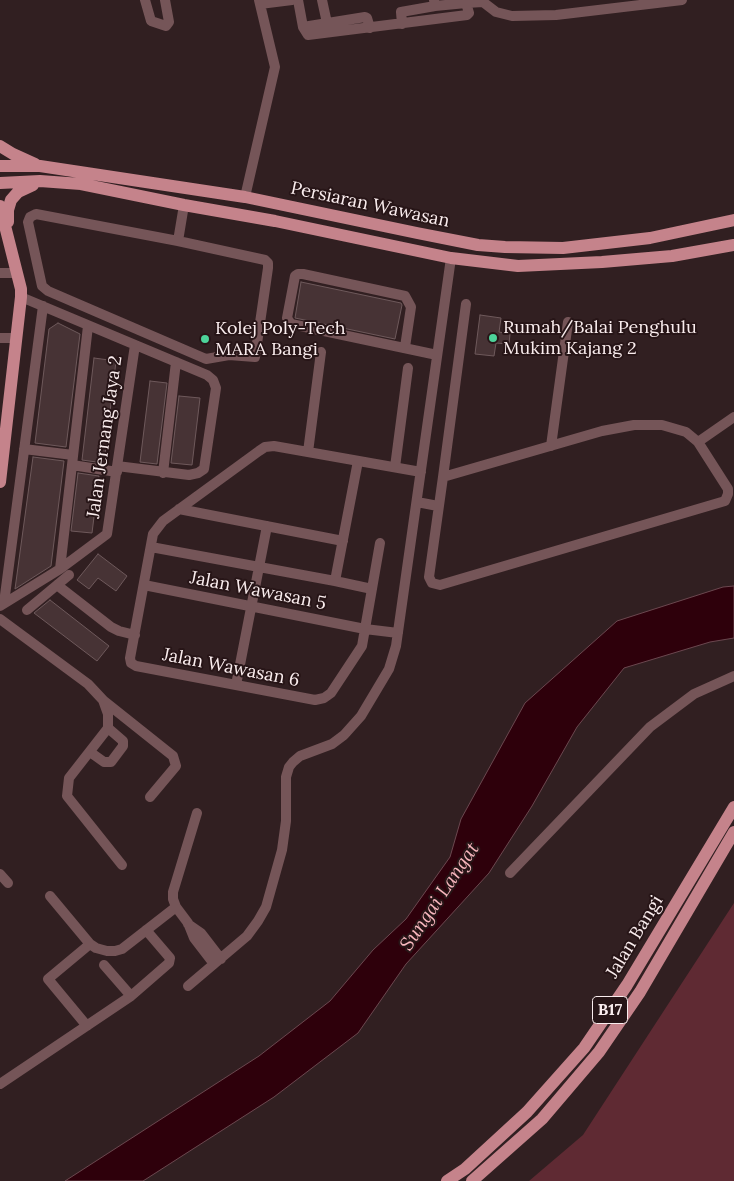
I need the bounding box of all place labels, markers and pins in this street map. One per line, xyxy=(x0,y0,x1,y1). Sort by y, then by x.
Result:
place label: Rumah/Balai Penghulu Mukim Kajang 2 xyxy=(503,317,697,359)
place label: Kolej Poly-Tech MARA Bangi xyxy=(215,318,346,360)
marker: Rumah/Balai Penghulu Mukim Kajang 2 xyxy=(487,332,499,344)
marker: Kolej Poly-Tech MARA Bangi xyxy=(199,333,211,345)

